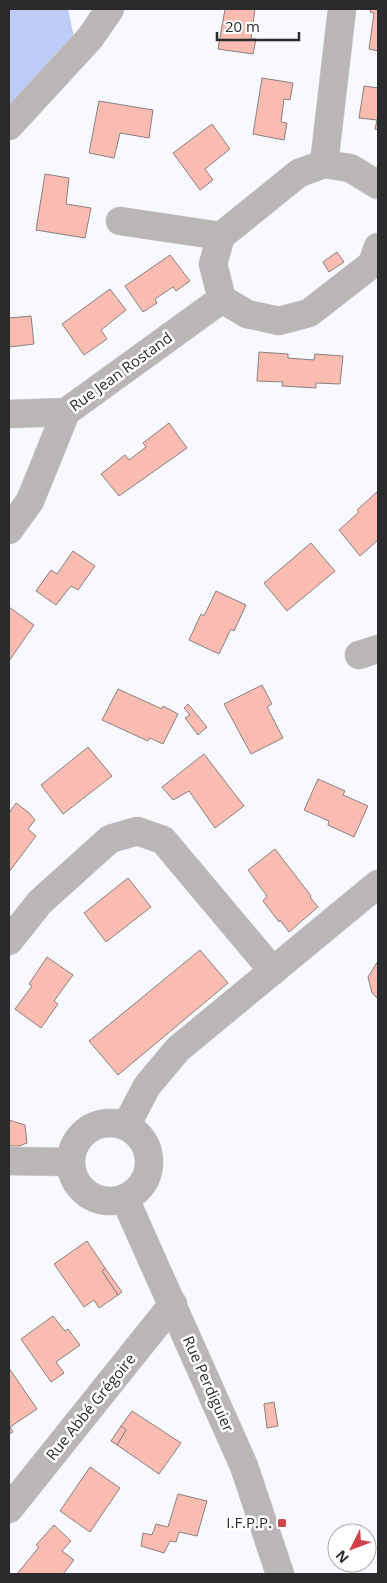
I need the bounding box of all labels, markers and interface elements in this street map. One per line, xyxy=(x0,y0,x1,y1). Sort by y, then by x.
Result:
scale bar xyxy=(217,10,300,42)
text: 20 m xyxy=(225,16,260,36)
street label: Rue Jean Rostand xyxy=(65,327,176,415)
street label: Rue Perdiguier xyxy=(179,1332,239,1435)
street label: Rue Abbé Grégoire xyxy=(41,1349,139,1464)
place label: I.F.P.P. xyxy=(226,1512,272,1532)
marker: I.F.P.P. xyxy=(276,1517,288,1529)
north arrow xyxy=(327,1523,377,1573)
text: N xyxy=(331,1546,353,1568)

